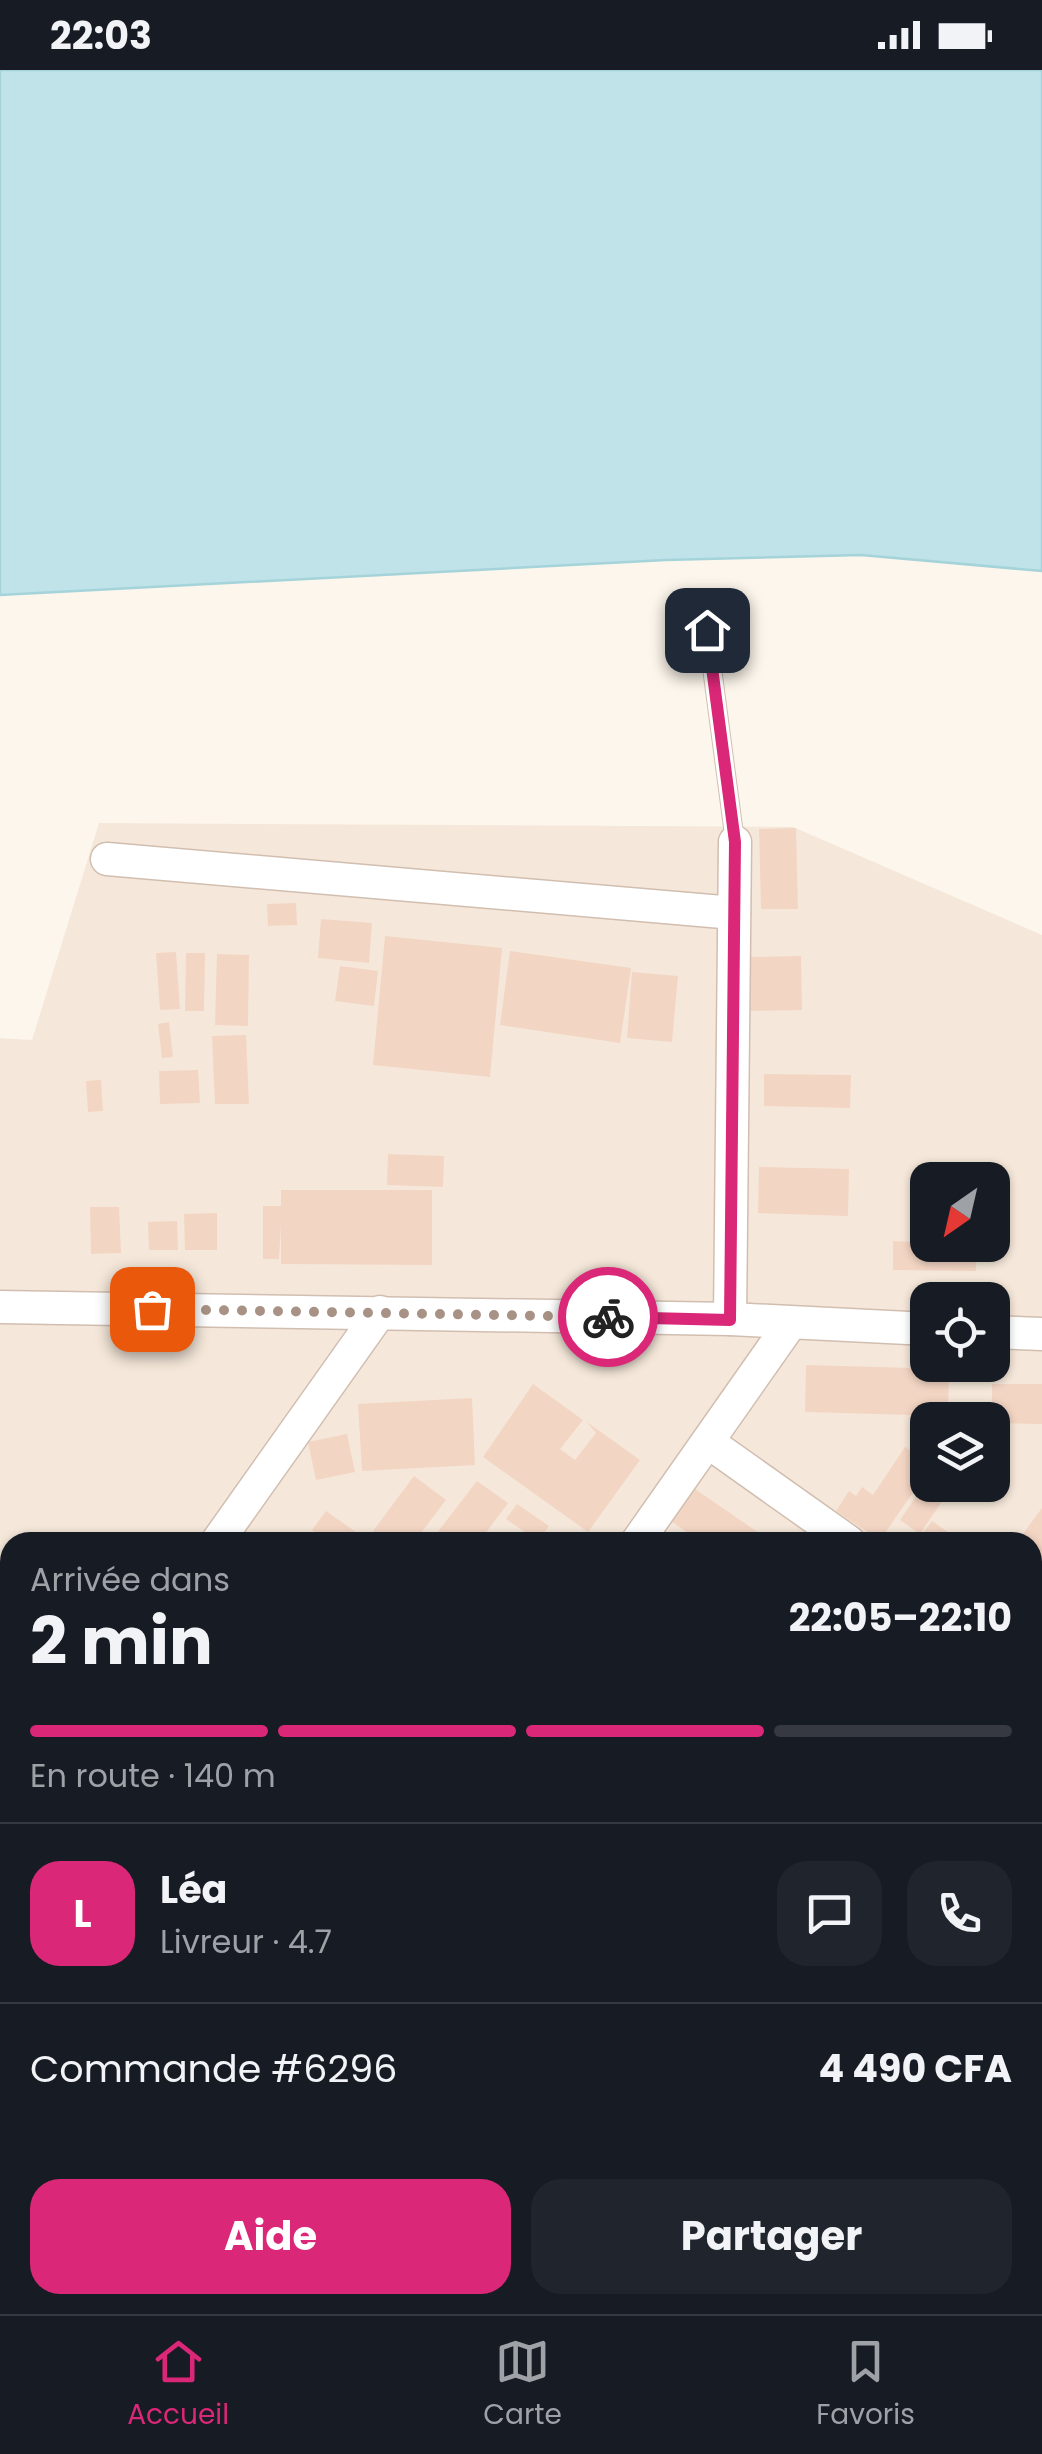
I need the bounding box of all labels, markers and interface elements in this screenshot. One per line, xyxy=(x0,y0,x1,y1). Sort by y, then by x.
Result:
text: 22:03 xyxy=(50,9,152,62)
pin xyxy=(665,588,750,673)
icon: home xyxy=(680,603,735,658)
north arrow xyxy=(910,1162,1010,1262)
map controls xyxy=(910,1162,1010,1502)
pin xyxy=(110,1267,195,1352)
courier xyxy=(558,1267,658,1367)
icon: bag xyxy=(125,1282,180,1337)
button: locate xyxy=(910,1282,1010,1382)
icon: bike xyxy=(581,1290,636,1345)
button: layers xyxy=(910,1402,1010,1502)
text: Arrivée dans xyxy=(30,1557,230,1602)
text: 22:05–22:10 xyxy=(789,1591,1012,1644)
text: 2 min xyxy=(30,1596,213,1687)
text: En route · 140 m xyxy=(30,1753,276,1798)
button: chat xyxy=(777,1861,882,1966)
button: phone xyxy=(907,1861,1012,1966)
text: Léa xyxy=(160,1863,227,1916)
text: L xyxy=(73,1887,92,1940)
text: Livreur · 4.7 xyxy=(160,1919,332,1964)
text: Commande #6296 xyxy=(30,2042,397,2095)
text: 4 490 CFA xyxy=(819,2042,1012,2095)
button: Aide xyxy=(30,2179,511,2294)
button: Partager xyxy=(531,2179,1012,2294)
tab: Accueil xyxy=(127,2334,229,2436)
tab: Carte xyxy=(483,2334,562,2436)
tab: Favoris xyxy=(816,2334,915,2436)

